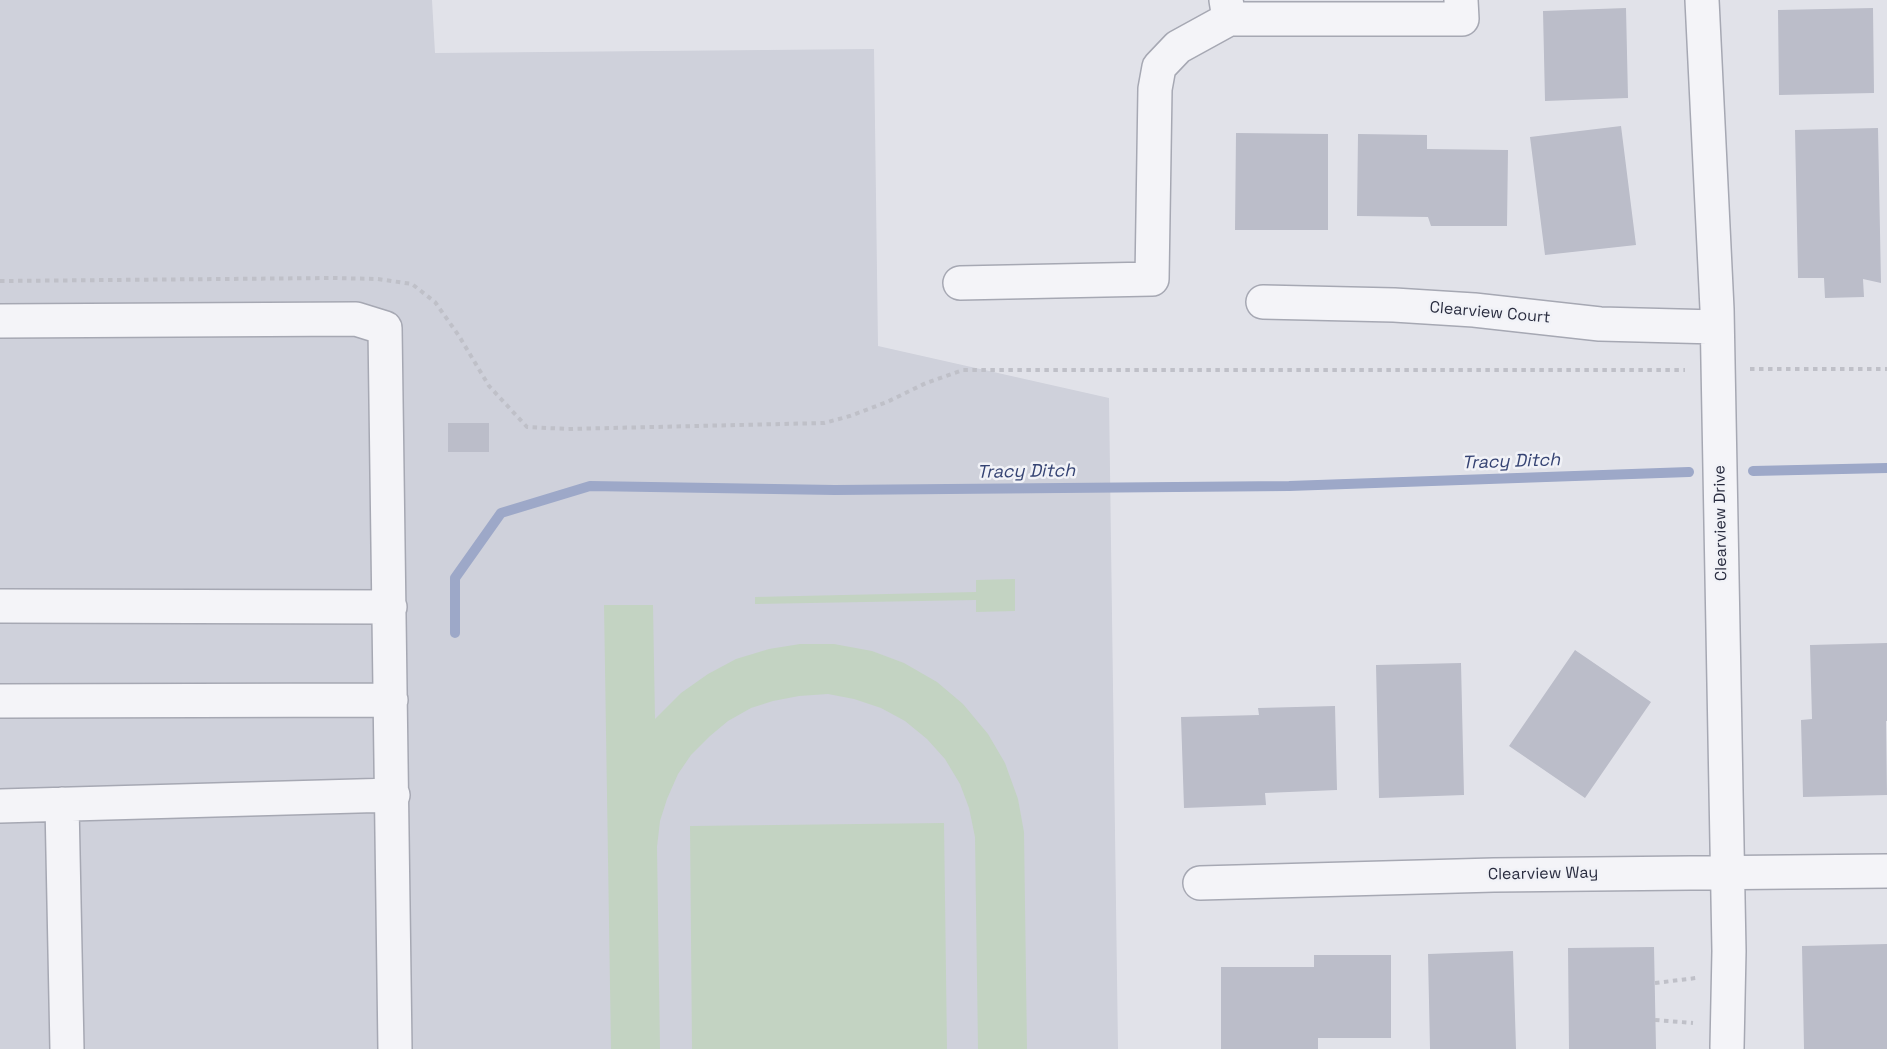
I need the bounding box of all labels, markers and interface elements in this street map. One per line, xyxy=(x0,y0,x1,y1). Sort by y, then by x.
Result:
street label: Clearview Court xyxy=(1429,298,1551,328)
water label: Tracy Ditch xyxy=(1461,449,1561,475)
water label: Tracy Ditch xyxy=(977,460,1075,484)
street label: Clearview Drive xyxy=(1710,465,1732,581)
street label: Clearview Way xyxy=(1488,863,1598,885)

